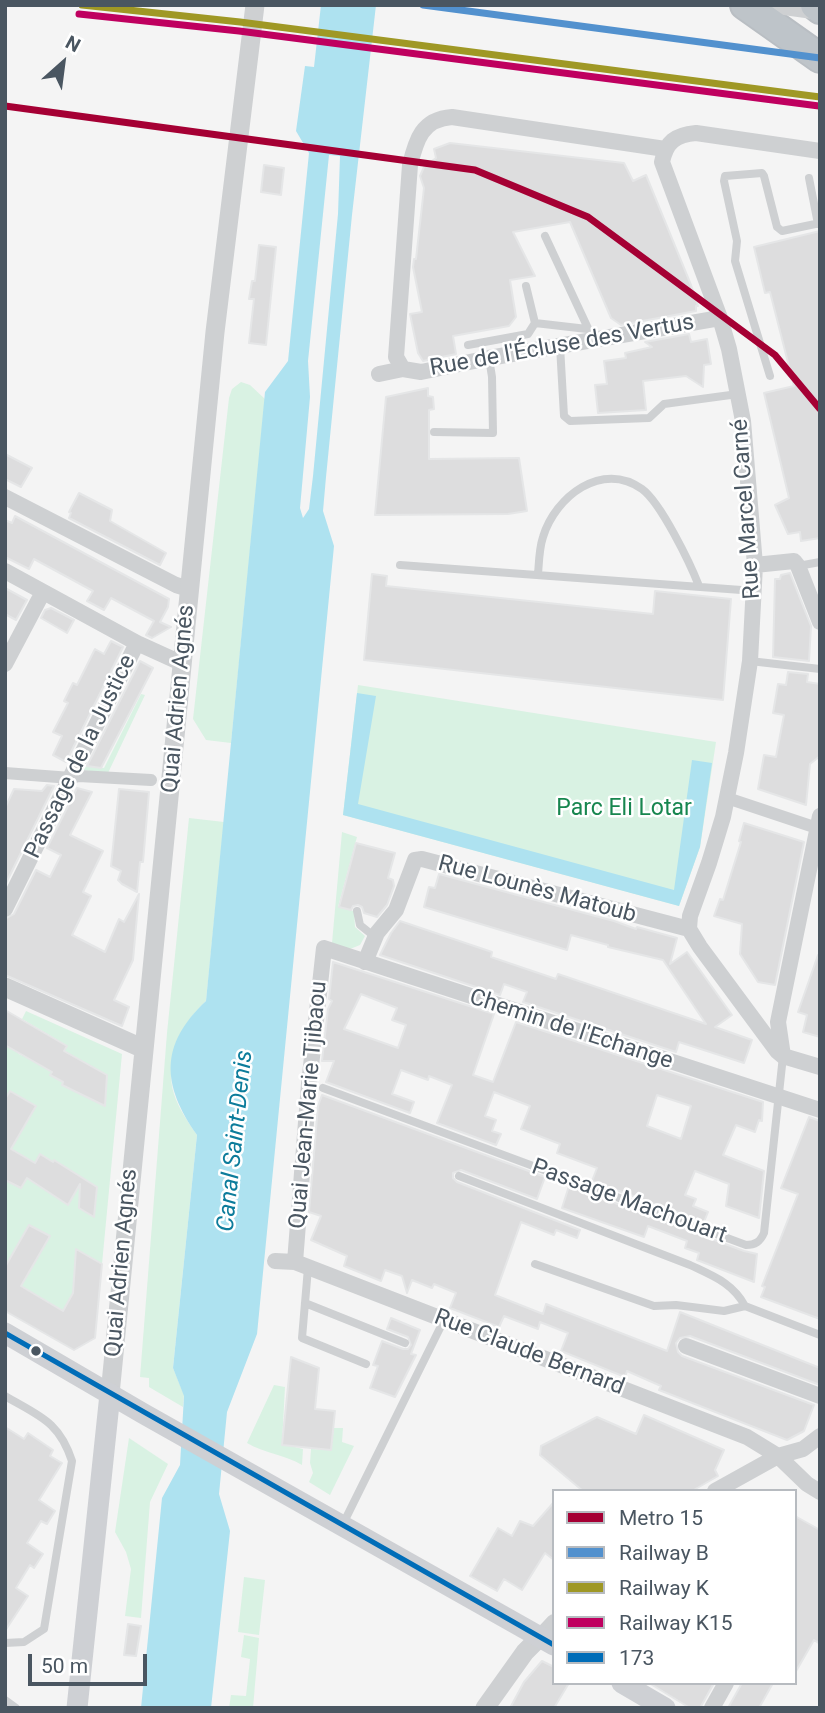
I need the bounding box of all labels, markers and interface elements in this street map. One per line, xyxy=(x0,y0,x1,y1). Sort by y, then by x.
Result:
north arrow xyxy=(28,28,98,98)
text: N xyxy=(62,31,84,57)
street label: Rue de l'Écluse des Vertus xyxy=(428,309,696,383)
street label: Rue Marcel Carné xyxy=(727,418,767,600)
street label: Quai Adrien Agnés xyxy=(157,604,201,794)
street label: Passage de la Justice xyxy=(20,651,142,863)
park label: Parc Eli Lotar xyxy=(556,795,692,823)
street label: Rue Lounès Matoub xyxy=(435,850,639,930)
street label: Quai Jean-Marie Tjibaou xyxy=(284,980,334,1230)
street label: Chemin de l'Echange xyxy=(466,984,676,1076)
water label: Canal Saint-Denis xyxy=(212,1049,260,1233)
street label: Passage Machouart xyxy=(528,1154,730,1250)
street label: Quai Adrien Agnés xyxy=(100,1168,144,1358)
street label: Rue Claude Bernard xyxy=(430,1304,628,1402)
unlabelled marker xyxy=(29,1344,43,1358)
legend xyxy=(552,1489,797,1685)
text: Metro 15 xyxy=(619,1506,703,1530)
text: Railway B xyxy=(619,1541,709,1565)
text: Railway K xyxy=(619,1576,709,1600)
text: Railway K15 xyxy=(619,1611,733,1635)
scale bar xyxy=(32,1640,150,1684)
text: 173 xyxy=(619,1646,654,1670)
text: 50 m xyxy=(41,1654,88,1678)

